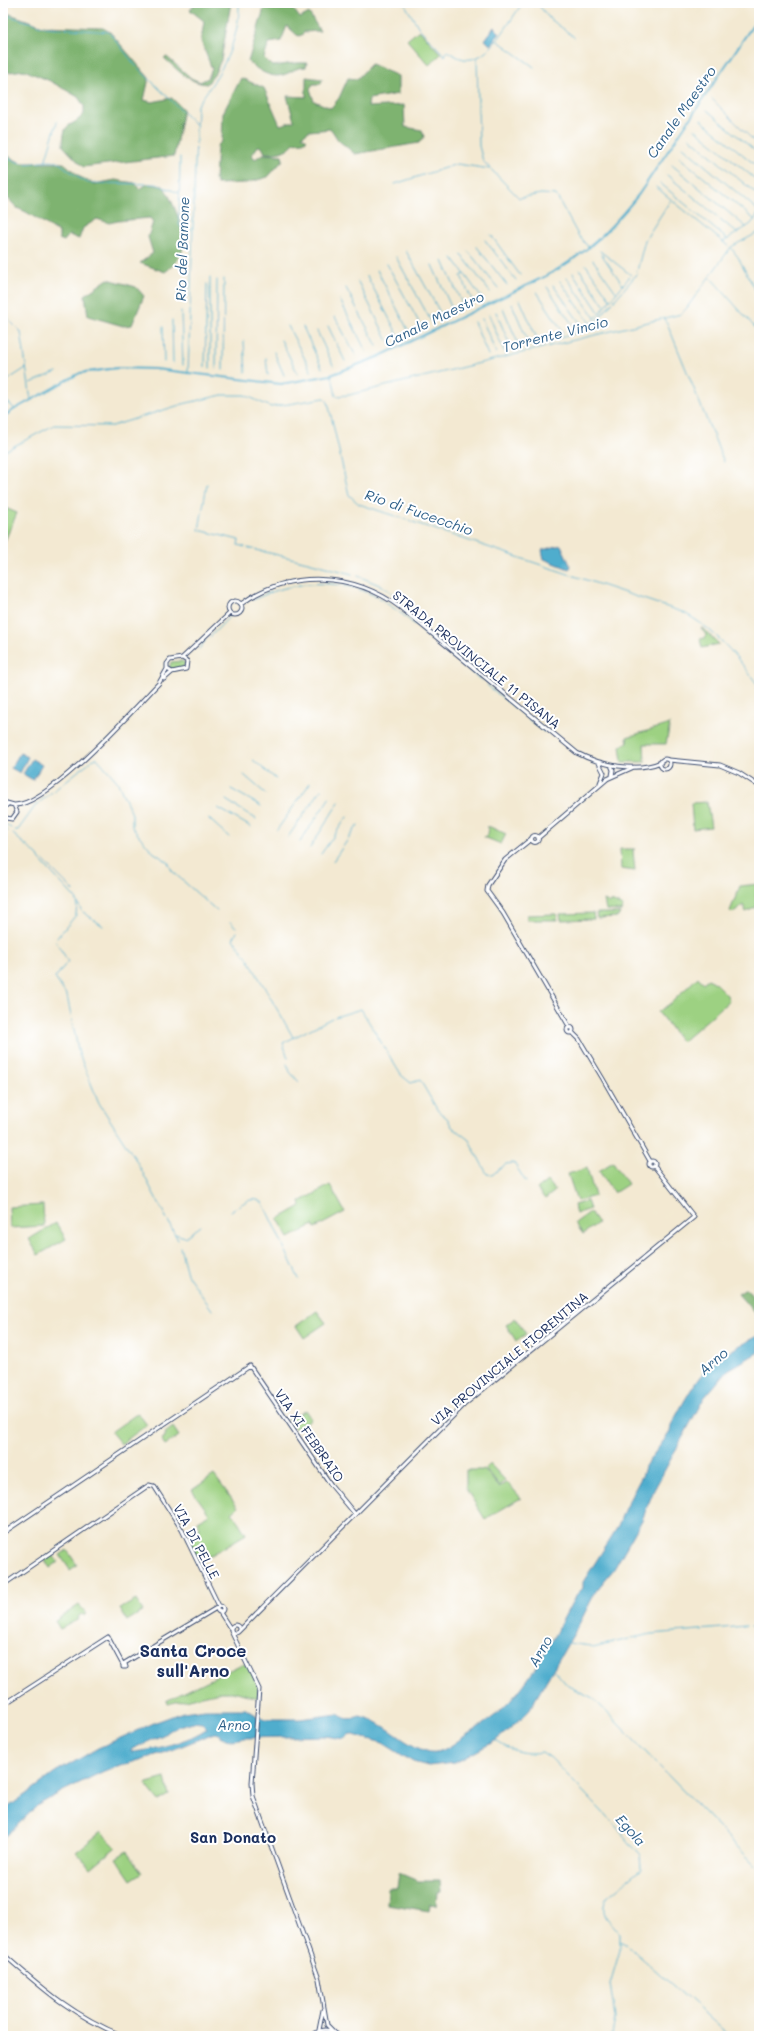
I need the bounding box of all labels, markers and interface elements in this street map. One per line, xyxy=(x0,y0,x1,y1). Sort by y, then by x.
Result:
water label: Canale Maestro xyxy=(642,62,720,162)
water label: Rio del Bamone xyxy=(171,196,193,302)
water label: Canale Maestro xyxy=(381,287,487,351)
water label: Torrente Vincio xyxy=(500,312,610,356)
water label: Rio di Fucecchio xyxy=(362,485,476,539)
street label: STRADA PROVINCIALE 11 PISANA xyxy=(390,586,564,732)
street label: VIA PROVINCIALE FIORENTINA xyxy=(427,1287,591,1429)
water label: Arno xyxy=(694,1343,732,1379)
street label: VIA XI FEBBRAIO xyxy=(272,1385,348,1485)
street label: VIA DI PELLE xyxy=(170,1501,224,1581)
water label: Arno xyxy=(524,1632,556,1670)
district label: Santa Croce sull'Arno xyxy=(139,1639,247,1681)
water label: Arno xyxy=(218,1715,250,1734)
water label: Egola xyxy=(612,1810,650,1850)
district label: San Donato xyxy=(190,1827,276,1847)

